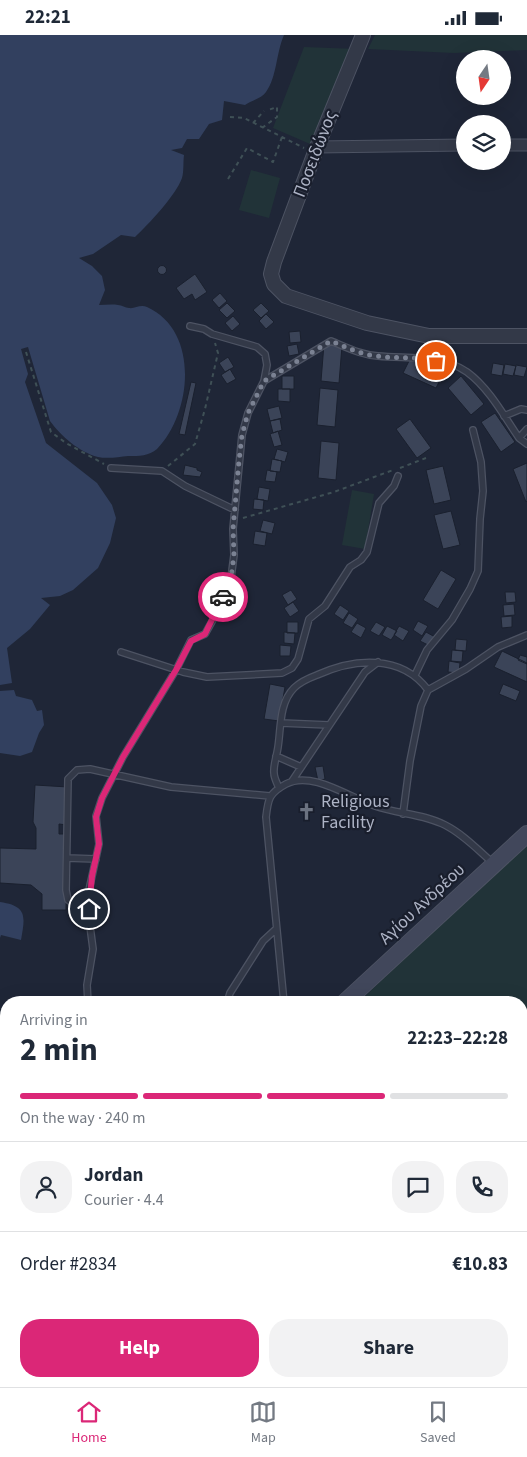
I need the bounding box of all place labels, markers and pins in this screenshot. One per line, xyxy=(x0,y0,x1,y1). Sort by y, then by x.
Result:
pin xyxy=(415,340,457,382)
place label: Religious Facility xyxy=(321,789,390,835)
church icon: Religious Facility xyxy=(297,801,317,821)
pin xyxy=(68,888,110,930)

